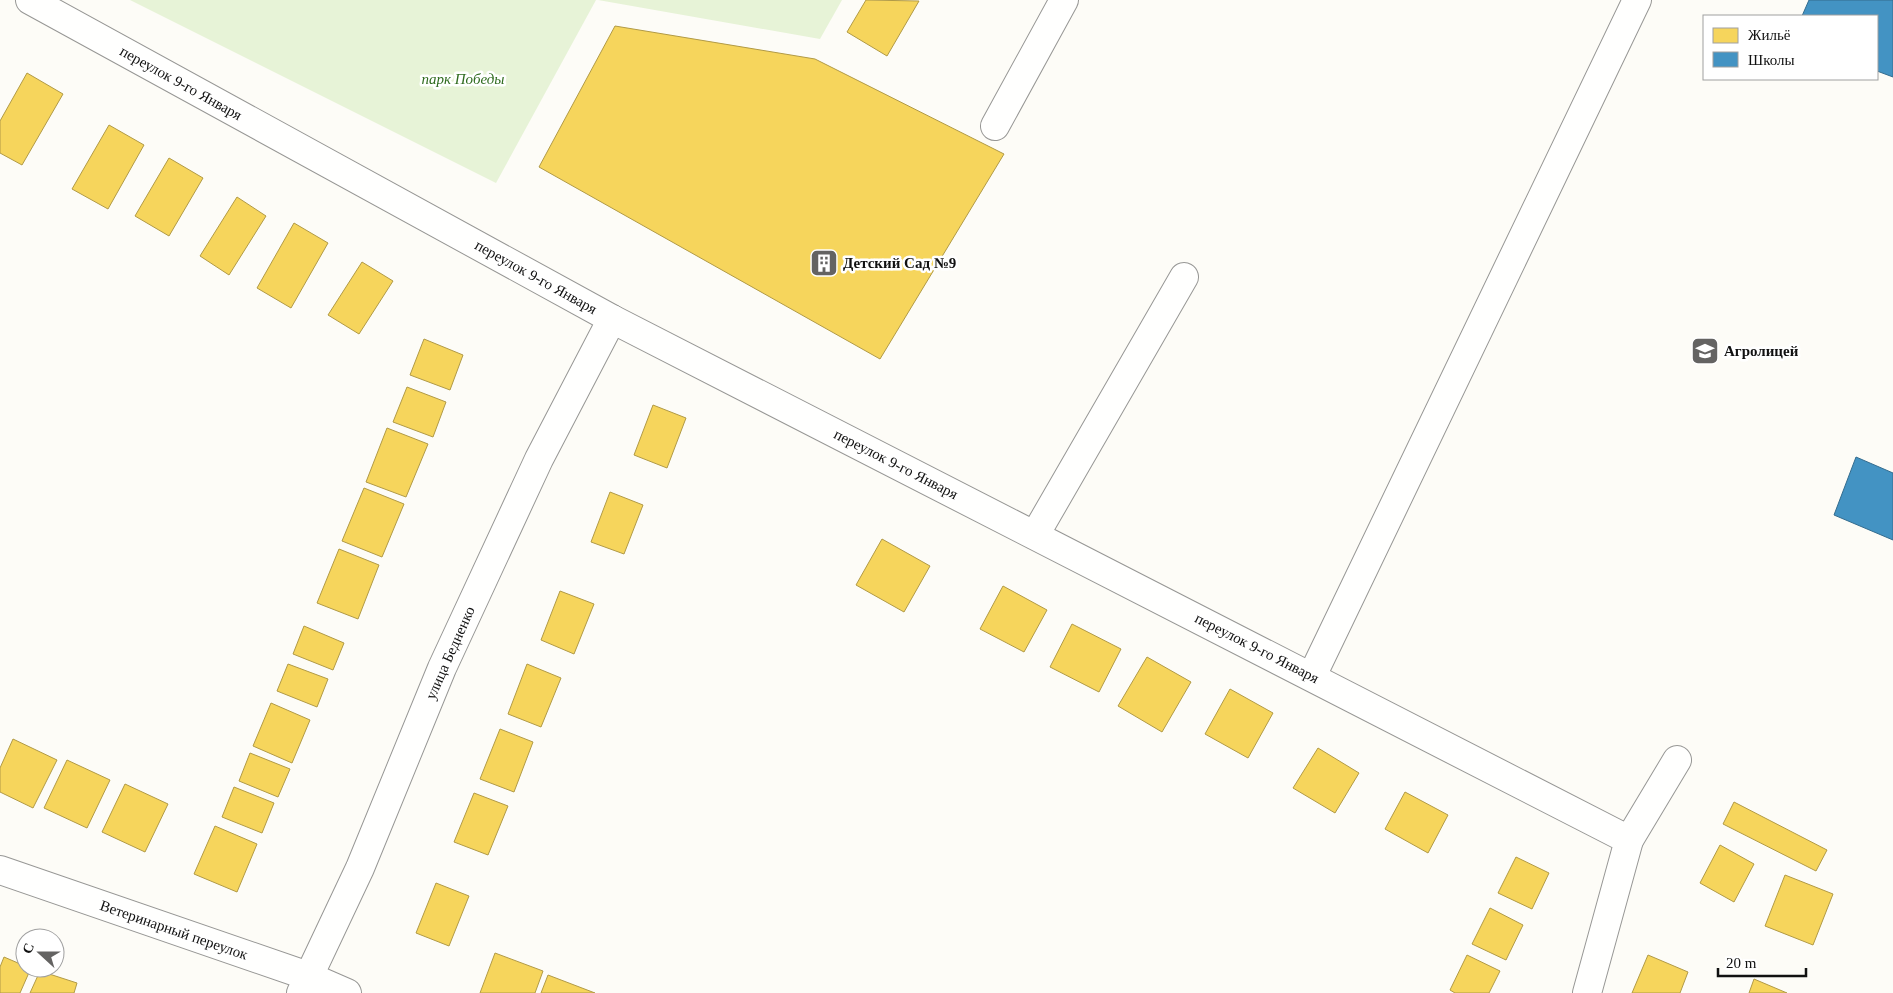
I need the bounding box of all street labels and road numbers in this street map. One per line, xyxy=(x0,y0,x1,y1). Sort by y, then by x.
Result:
street label: переулок 9-го Января xyxy=(117,43,245,123)
street label: переулок 9-го Января xyxy=(472,237,600,317)
street label: переулок 9-го Января xyxy=(831,426,961,502)
street label: улица Бедненко xyxy=(422,604,478,702)
street label: переулок 9-го Января xyxy=(1192,610,1322,686)
street label: Ветеринарный переулок xyxy=(98,897,251,963)

